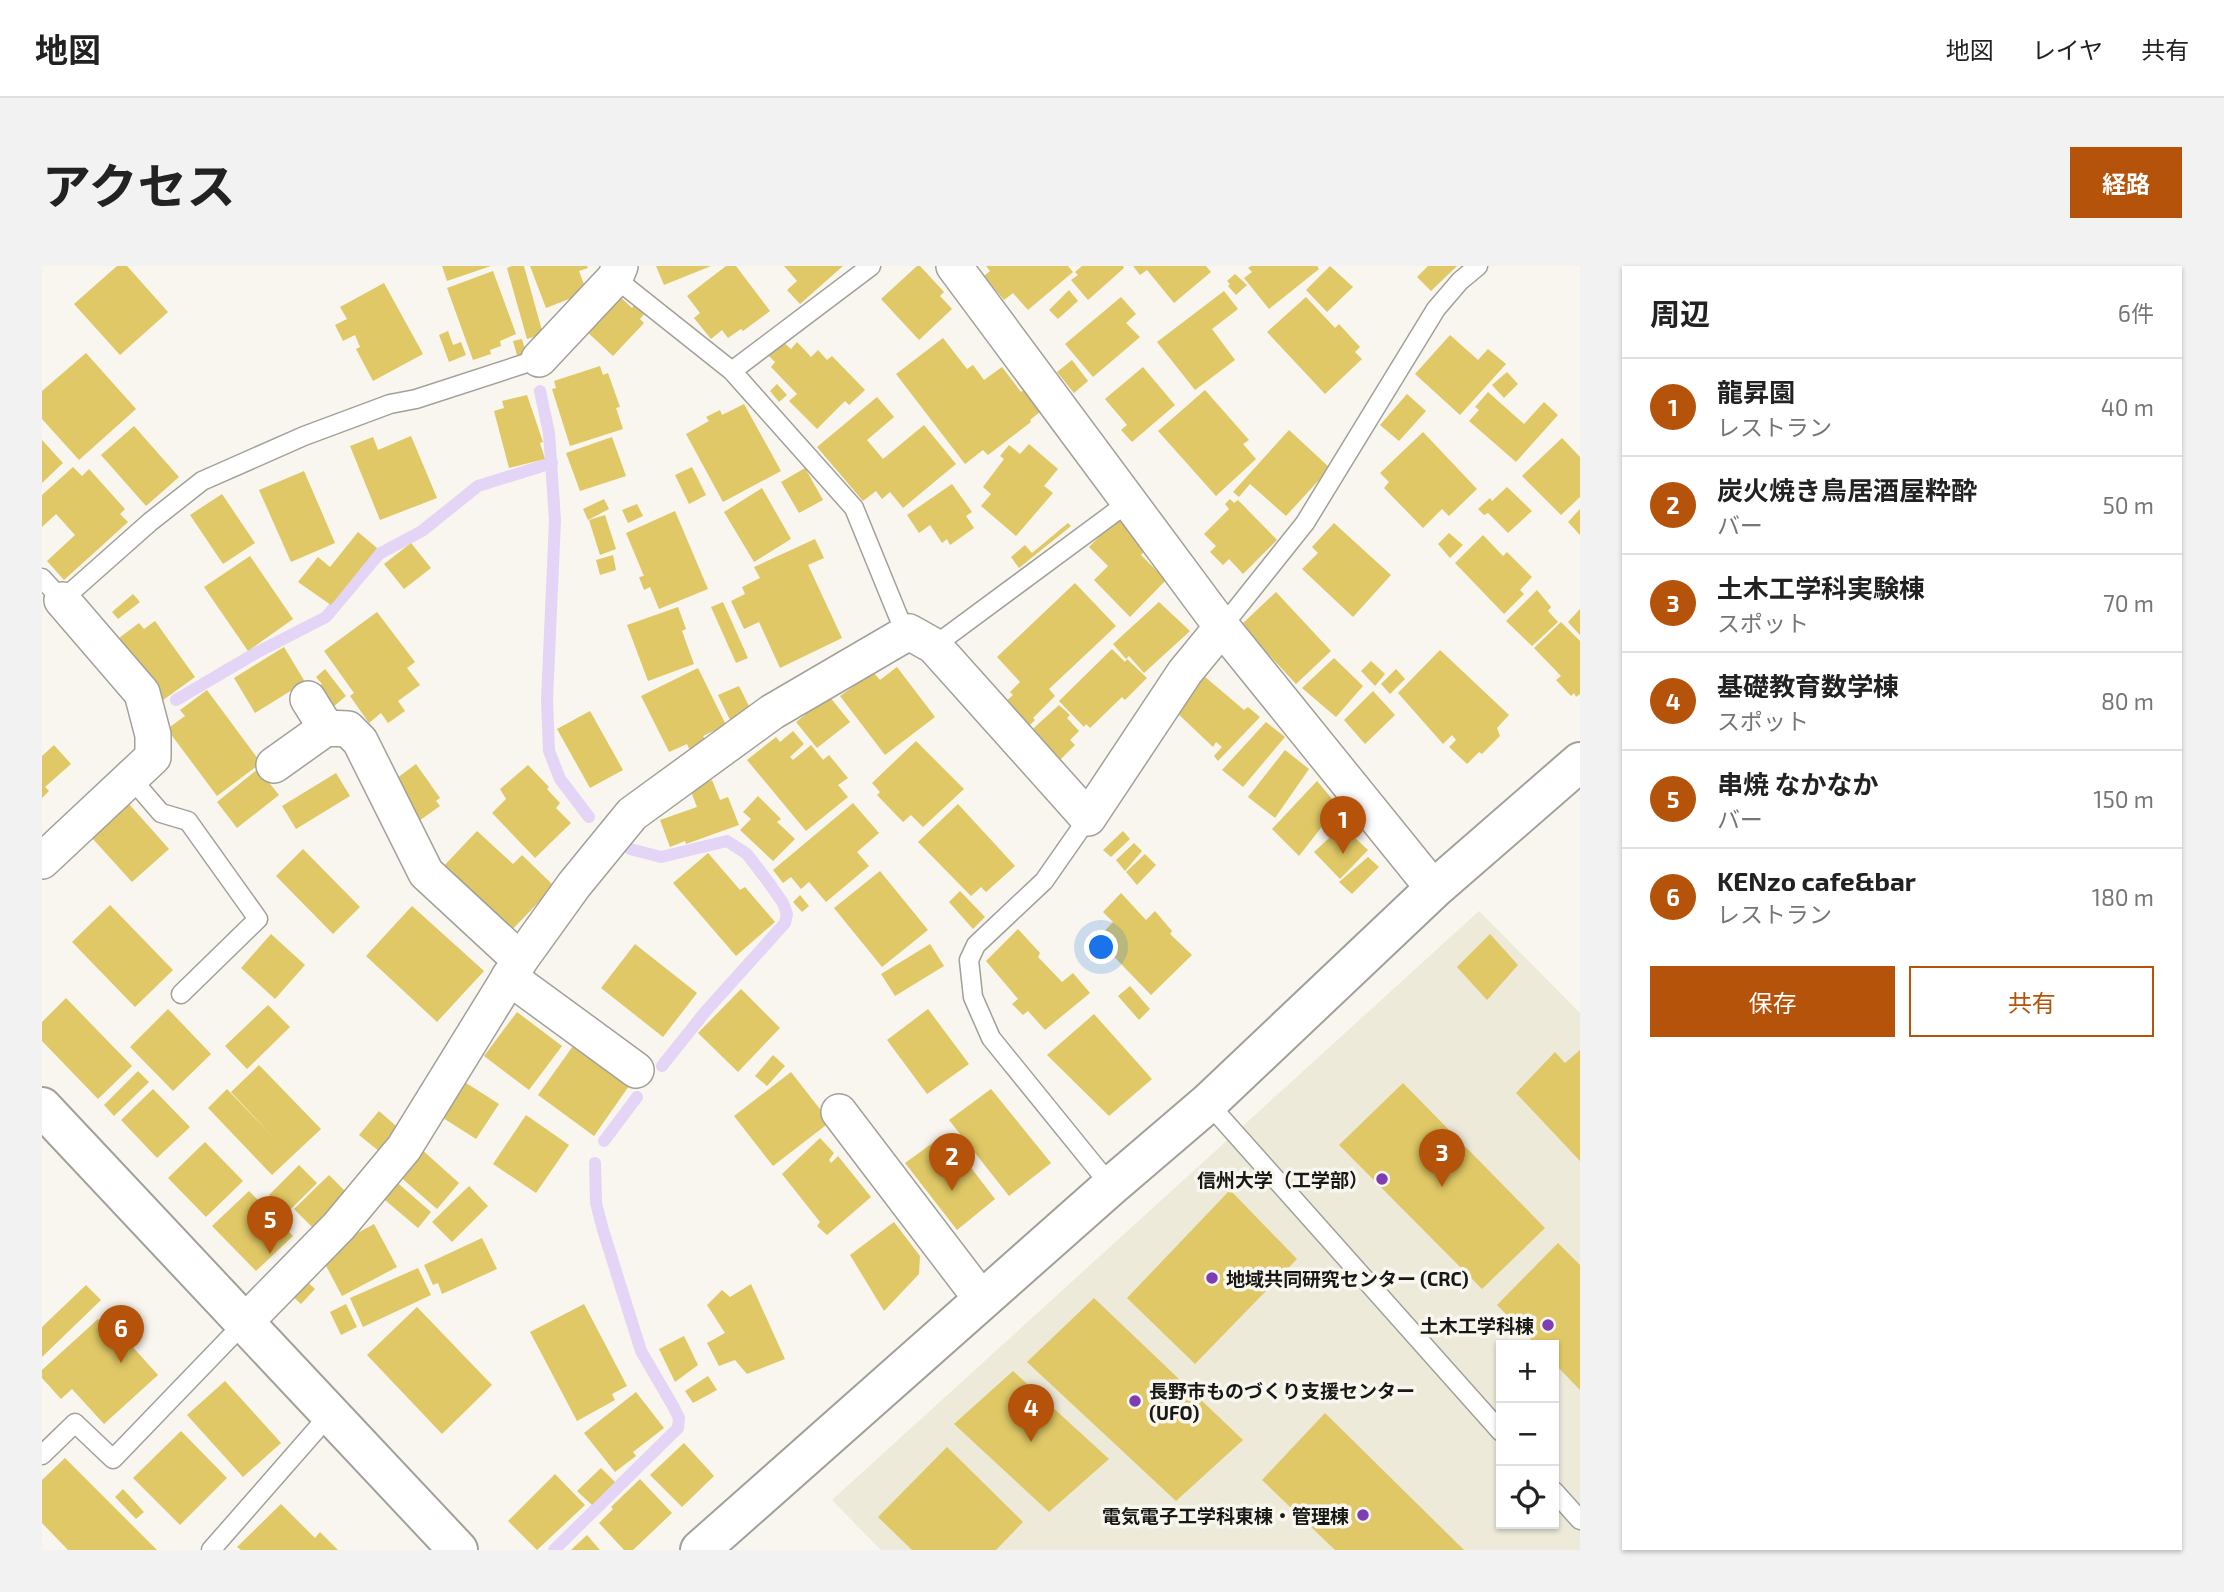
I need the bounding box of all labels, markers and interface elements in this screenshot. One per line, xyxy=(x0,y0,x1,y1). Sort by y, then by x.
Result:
text: 地図 xyxy=(35,29,101,69)
text: 地図 xyxy=(1946,35,1994,64)
text: レイヤ xyxy=(2032,35,2103,64)
text: 共有 xyxy=(2141,35,2189,64)
button: 経路 xyxy=(2070,147,2182,218)
text: アクセス xyxy=(42,155,236,214)
text: 周辺 xyxy=(1650,295,1710,331)
text: 6件 xyxy=(2118,299,2154,327)
text: 龍昇園 xyxy=(1717,376,1795,407)
text: 1 xyxy=(1668,393,1678,421)
text: 40 m xyxy=(2101,393,2154,421)
text: レストラン xyxy=(1717,413,1832,441)
text: 炭火焼き鳥居酒屋粋酔 xyxy=(1717,474,1977,505)
text: 2 xyxy=(1666,491,1680,519)
text: 50 m xyxy=(2103,491,2154,519)
text: バー xyxy=(1717,511,1763,539)
text: 土木工学科実験棟 xyxy=(1717,572,1925,603)
text: 3 xyxy=(1666,589,1680,617)
text: 70 m xyxy=(2103,589,2154,617)
text: スポット xyxy=(1717,609,1809,637)
text: 基礎教育数学棟 xyxy=(1717,670,1899,701)
text: 4 xyxy=(1666,687,1680,715)
text: 80 m xyxy=(2101,687,2154,715)
text: スポット xyxy=(1717,707,1809,735)
text: 串焼 なかなか xyxy=(1717,768,1879,799)
text: 5 xyxy=(1667,785,1679,813)
text: 150 m xyxy=(2093,785,2154,813)
pin: 1 xyxy=(1320,796,1366,854)
text: バー xyxy=(1717,805,1763,833)
text: KENzo cafe&bar xyxy=(1717,865,1916,896)
text: 6 xyxy=(1666,883,1680,911)
text: 180 m xyxy=(2092,883,2154,911)
text: レストラン xyxy=(1717,900,1832,928)
your location xyxy=(1084,930,1118,964)
button: 保存 xyxy=(1650,966,1895,1037)
button: 共有 xyxy=(1909,966,2154,1037)
pin: 3 xyxy=(1419,1129,1465,1187)
pin: 2 xyxy=(929,1133,975,1191)
place label: 信州大学（工学部） xyxy=(1197,1168,1368,1191)
marker: 信州大学（工学部） xyxy=(1374,1171,1390,1187)
pin: 5 xyxy=(247,1196,293,1254)
place label: 地域共同研究センター (CRC) xyxy=(1226,1267,1469,1290)
marker: 地域共同研究センター (CRC) xyxy=(1204,1270,1220,1286)
pin: 6 xyxy=(98,1305,144,1363)
place label: 土木工学科棟 xyxy=(1420,1314,1534,1337)
marker: 土木工学科棟 xyxy=(1540,1317,1556,1333)
map controls xyxy=(1496,1340,1559,1529)
button: + xyxy=(1496,1340,1559,1403)
place label: 長野市ものづくり支援センター (UFO) xyxy=(1149,1379,1415,1424)
pin: 4 xyxy=(1008,1384,1054,1442)
marker: 長野市ものづくり支援センター (UFO) xyxy=(1127,1393,1143,1409)
button: − xyxy=(1496,1403,1559,1466)
button: locate xyxy=(1496,1466,1559,1529)
place label: 電気電子工学科東棟・管理棟 xyxy=(1102,1504,1349,1527)
marker: 電気電子工学科東棟・管理棟 xyxy=(1355,1507,1371,1523)

